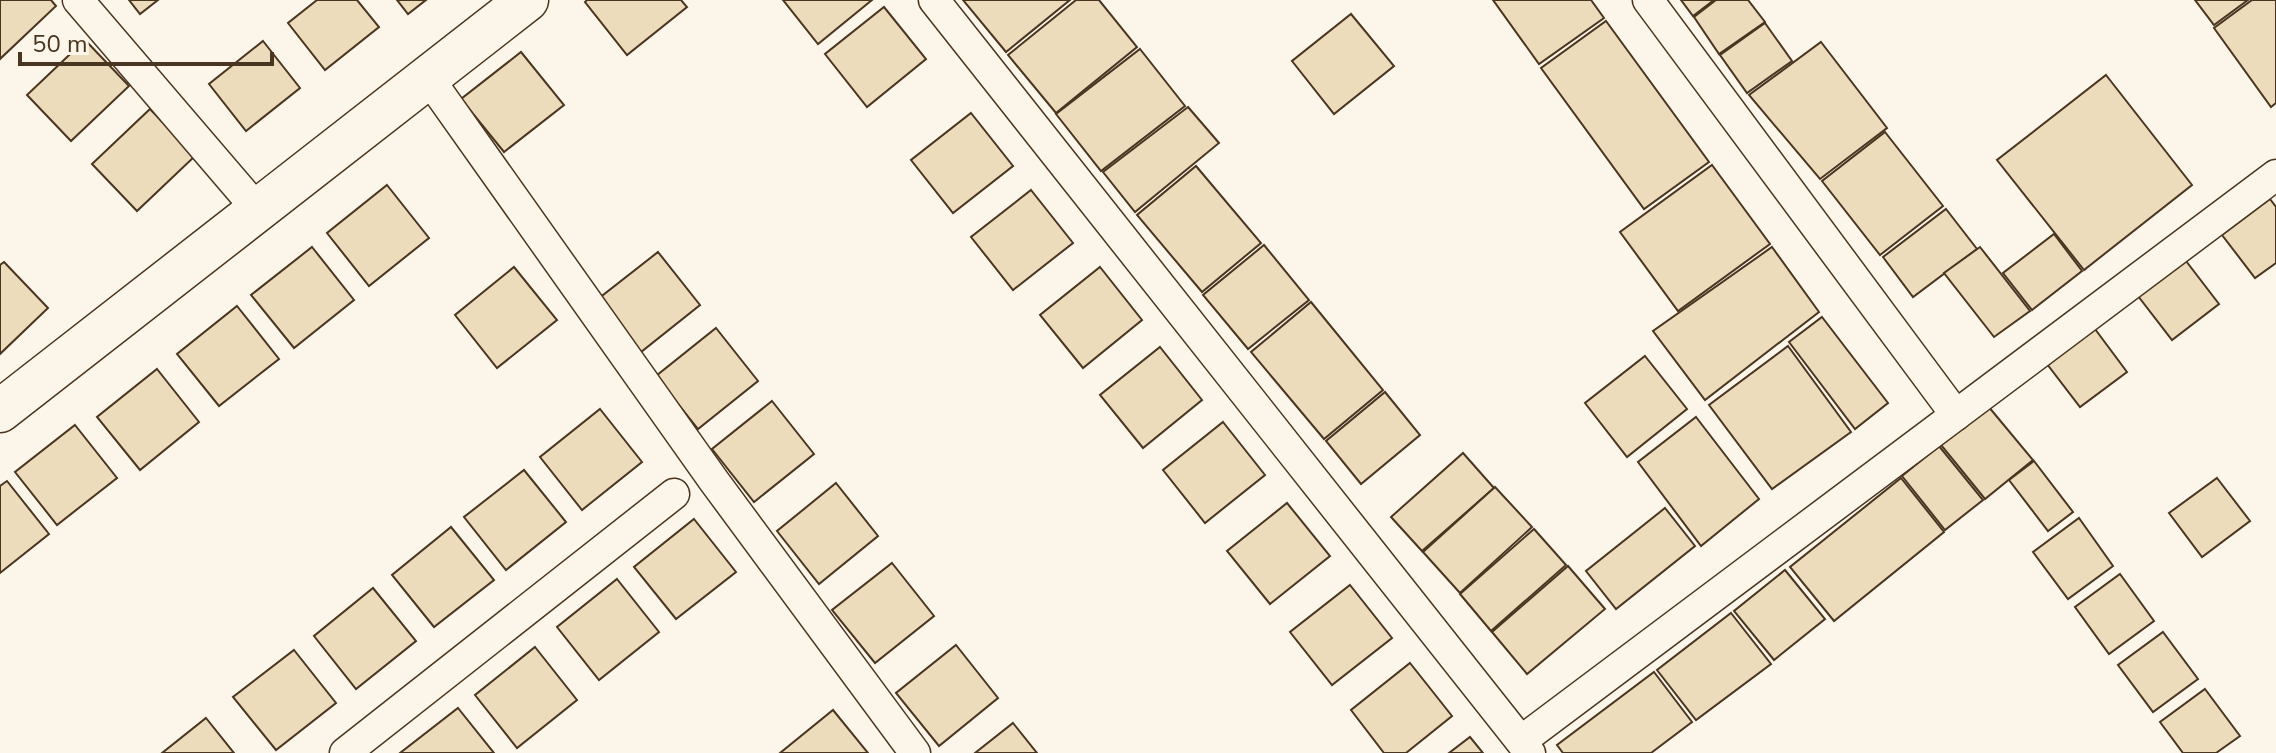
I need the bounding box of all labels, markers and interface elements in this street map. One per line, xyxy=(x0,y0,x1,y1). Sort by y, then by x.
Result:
scale bar xyxy=(20,16,272,66)
text: 50 m xyxy=(32,28,88,60)

